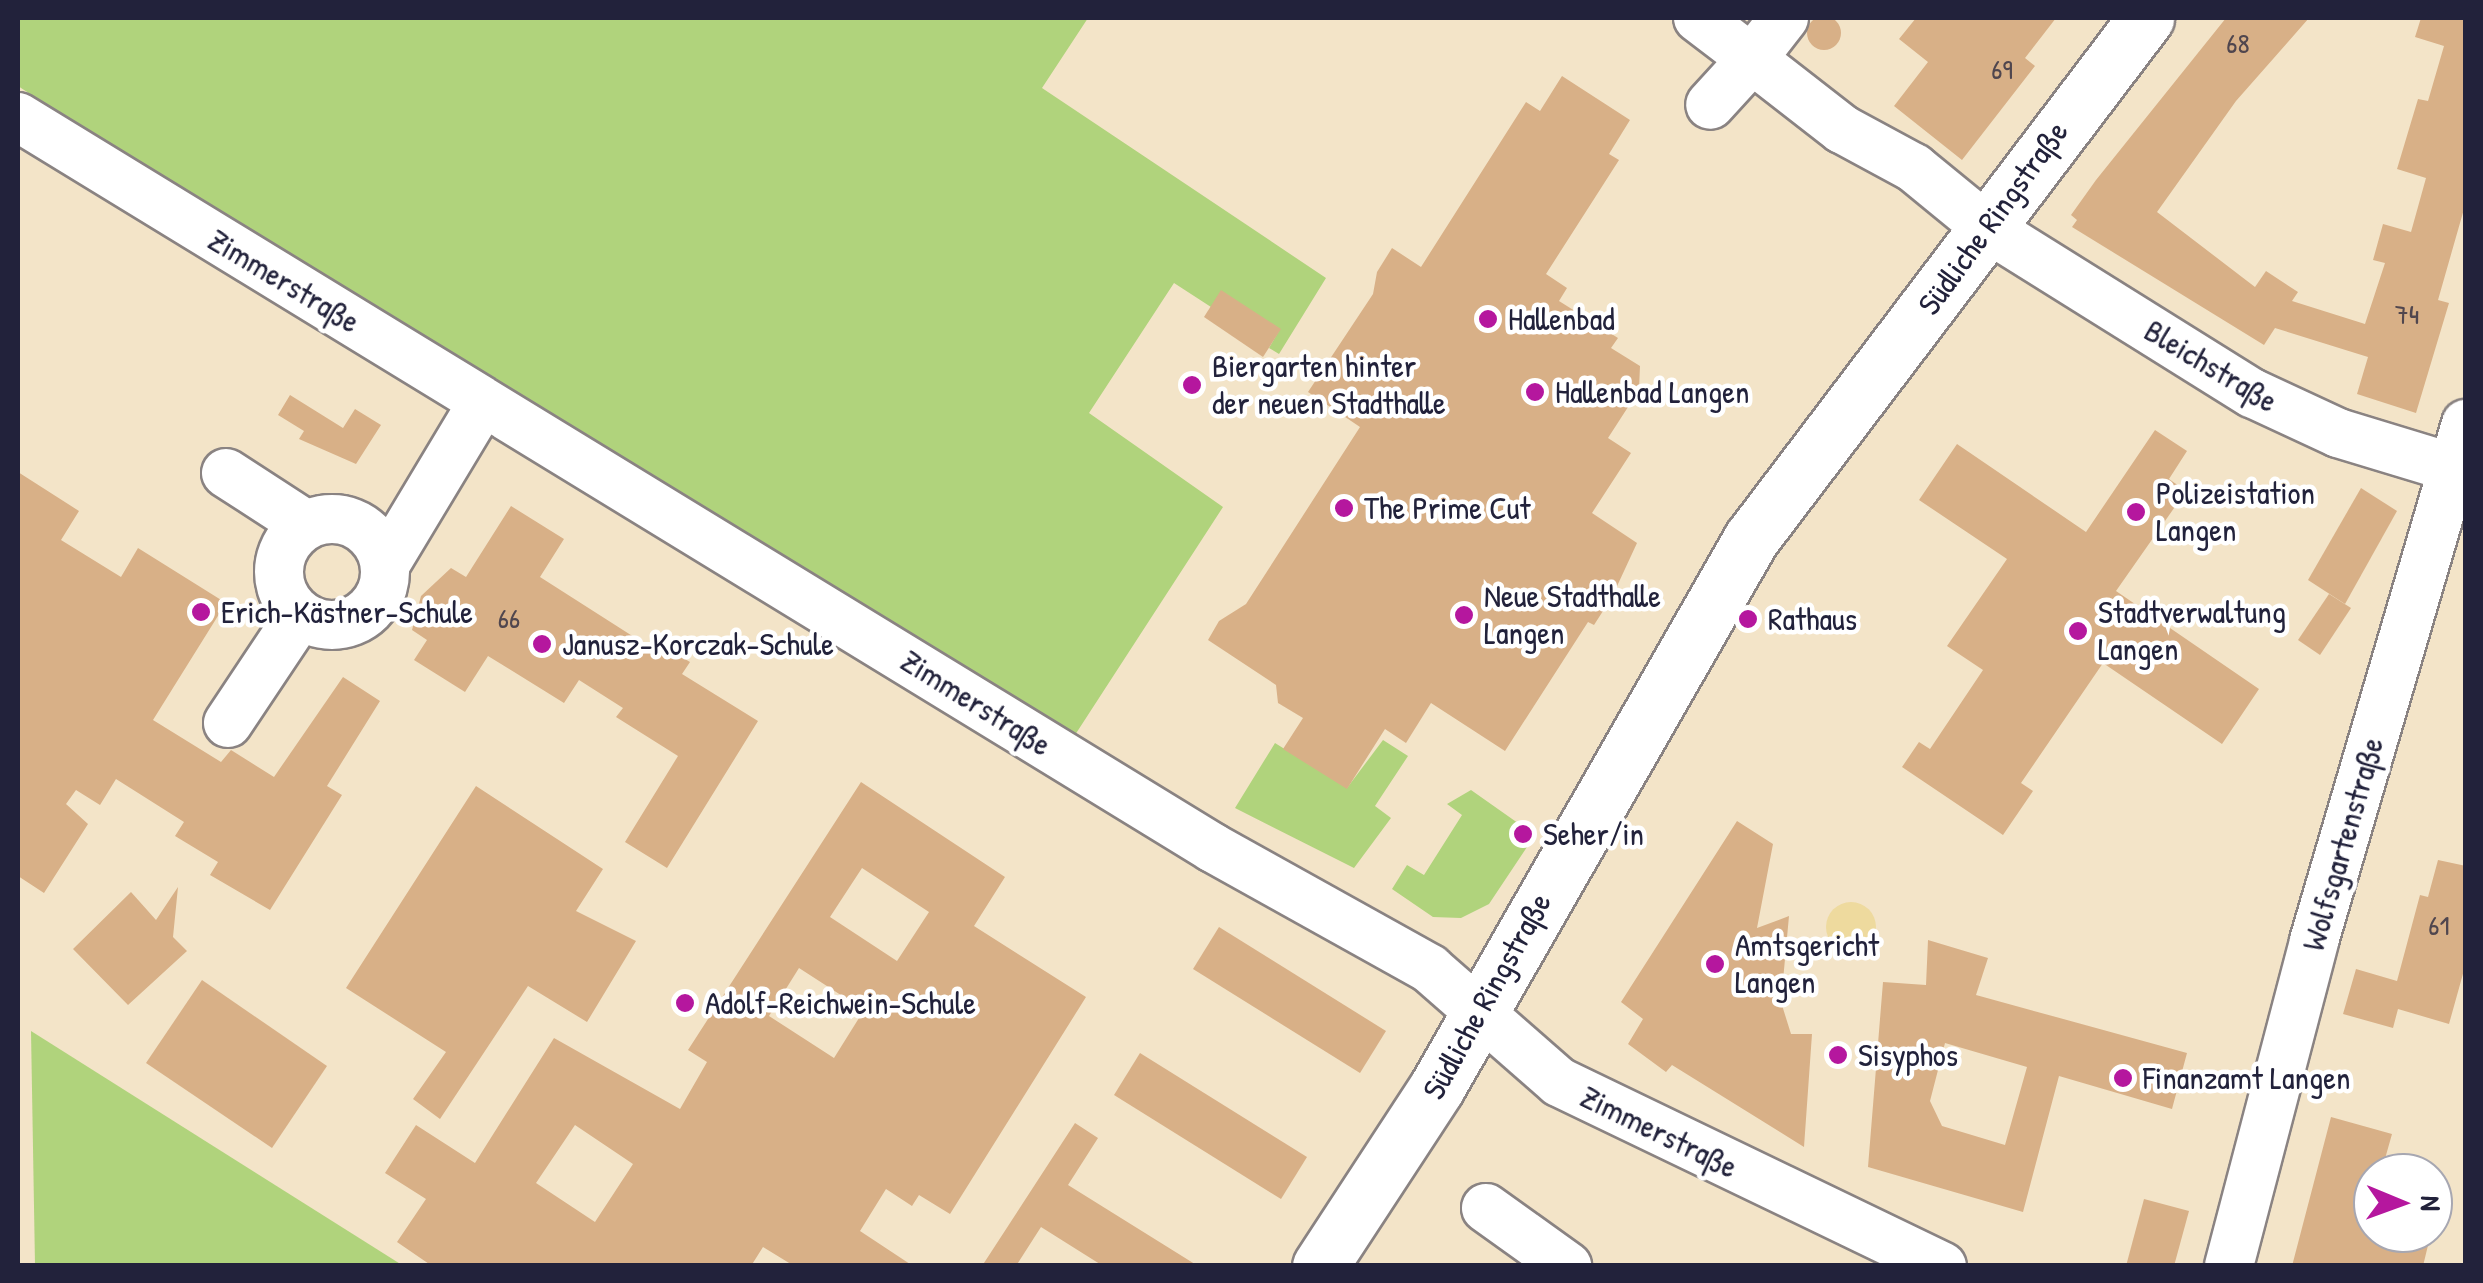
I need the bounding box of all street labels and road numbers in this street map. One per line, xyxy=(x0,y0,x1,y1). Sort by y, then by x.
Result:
street label: Südliche Ringstraße xyxy=(1910,114,2076,322)
street label: Zimmerstraße xyxy=(201,221,367,341)
street label: Bleichstraße xyxy=(2138,311,2284,421)
street label: Zimmerstraße xyxy=(894,642,1058,764)
street label: Wolfsgartenstraße xyxy=(2294,733,2392,955)
street label: Südliche Ringstraße xyxy=(1414,886,1560,1106)
street label: Zimmerstraße xyxy=(1574,1078,1744,1186)

